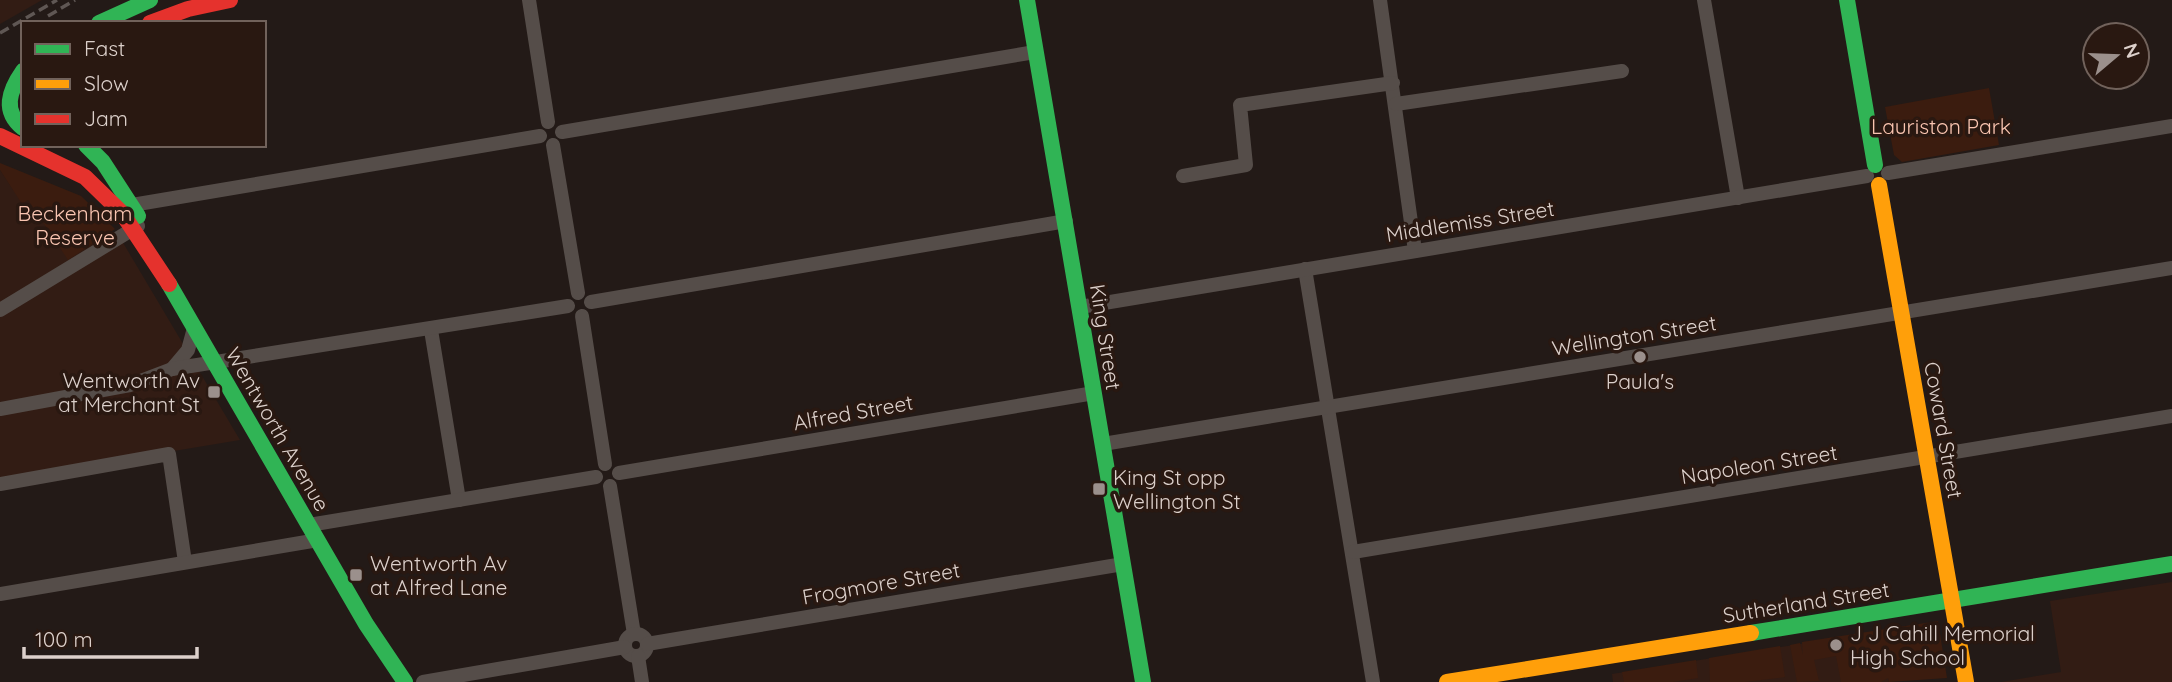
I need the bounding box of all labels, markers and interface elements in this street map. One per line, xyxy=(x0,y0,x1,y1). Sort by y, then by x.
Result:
legend xyxy=(21,21,266,147)
north arrow xyxy=(2081,21,2151,91)
text: Fast xyxy=(84,35,125,61)
text: N xyxy=(2118,40,2146,61)
text: Slow xyxy=(84,70,129,96)
text: Jam xyxy=(84,105,128,131)
park label: Lauriston Park xyxy=(1871,113,2011,139)
street label: Middlemiss Street xyxy=(1384,195,1556,247)
park label: Beckenham Reserve xyxy=(18,200,132,250)
street label: King Street xyxy=(1085,282,1127,392)
street label: Wellington Street xyxy=(1550,309,1718,361)
street label: Wentworth Avenue xyxy=(220,342,336,516)
marker: Paula's xyxy=(1632,349,1648,365)
street label: Coward Street xyxy=(1919,360,1969,500)
place label: Wentworth Av at Merchant St xyxy=(58,367,200,417)
place label: Paula's xyxy=(1606,368,1674,394)
marker: Wentworth Av at Merchant St xyxy=(206,384,222,400)
street label: Alfred Street xyxy=(791,389,915,435)
street label: Napoleon Street xyxy=(1679,439,1839,489)
place label: King St opp Wellington St xyxy=(1113,464,1241,514)
marker: King St opp Wellington St xyxy=(1091,481,1107,497)
place label: Wentworth Av at Alfred Lane xyxy=(370,550,507,600)
street label: Frogmore Street xyxy=(800,556,962,610)
marker: Wentworth Av at Alfred Lane xyxy=(348,567,364,583)
street label: Sutherland Street xyxy=(1721,576,1891,628)
scale bar xyxy=(24,616,198,660)
place label: J J Cahill Memorial High School xyxy=(1850,620,2035,670)
text: 100 m xyxy=(35,626,93,652)
marker: J J Cahill Memorial High School xyxy=(1828,637,1844,653)

